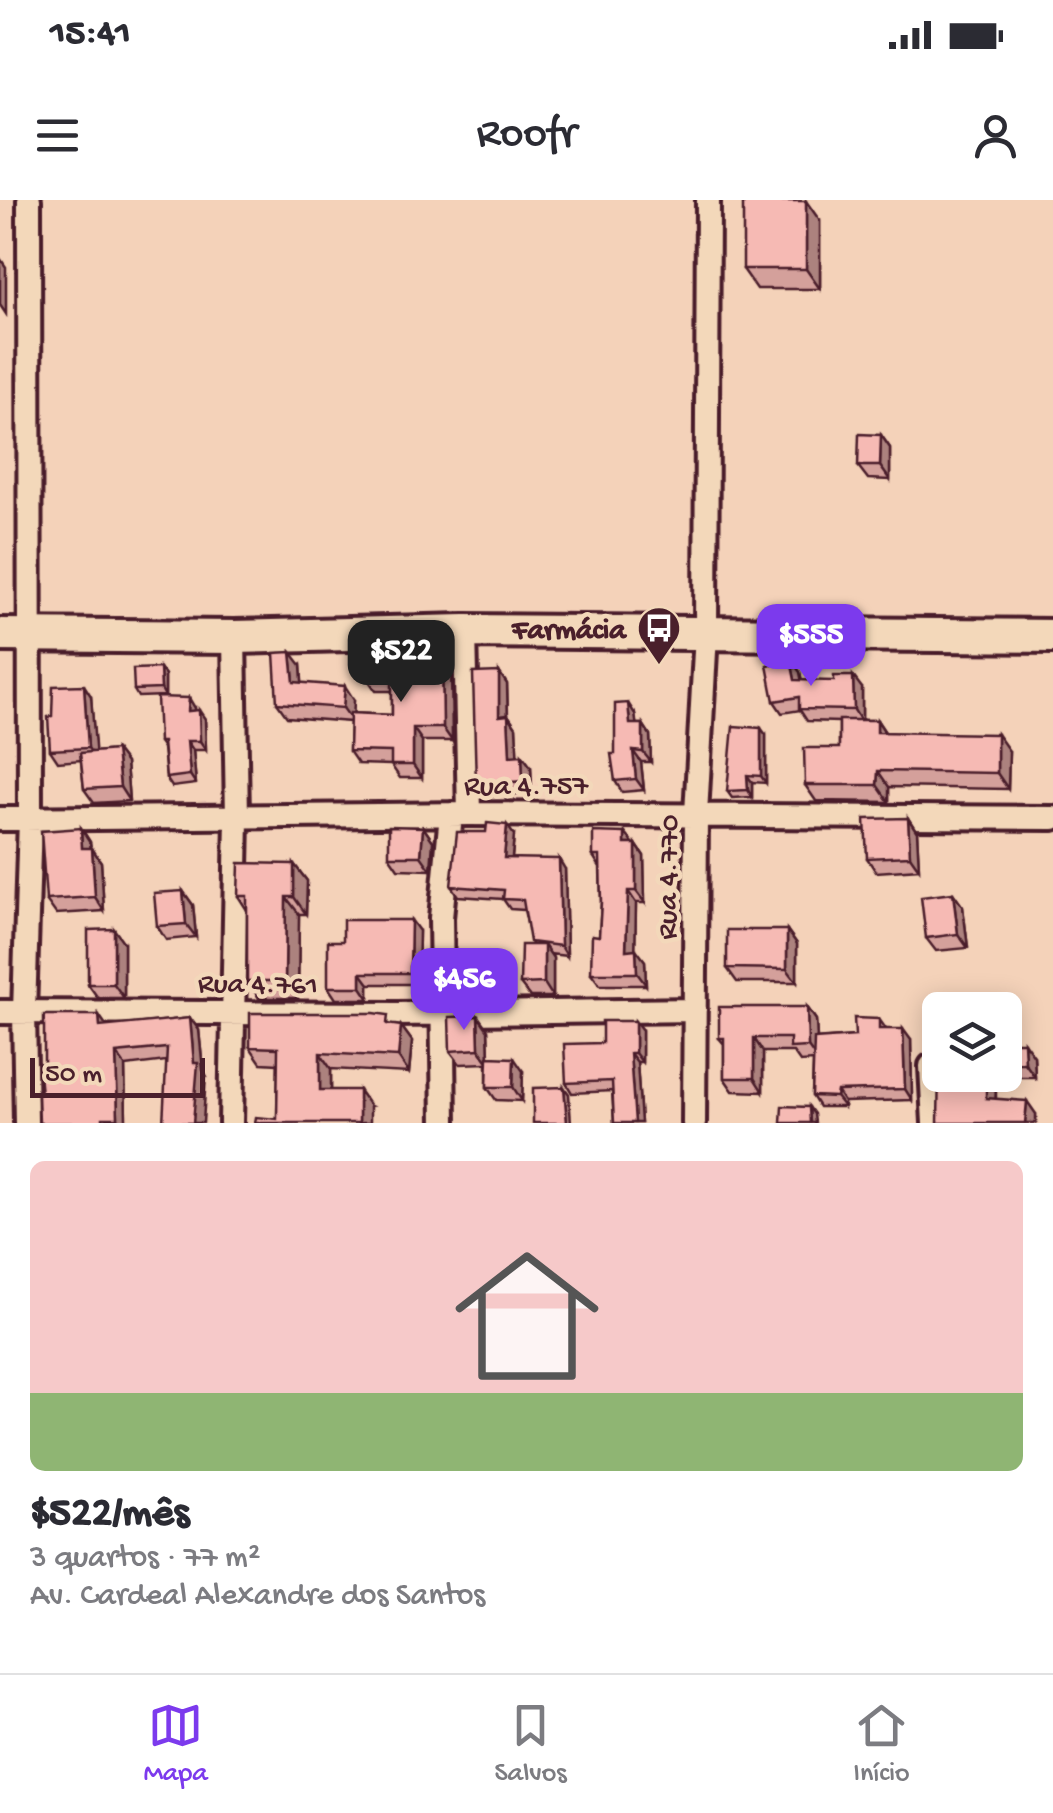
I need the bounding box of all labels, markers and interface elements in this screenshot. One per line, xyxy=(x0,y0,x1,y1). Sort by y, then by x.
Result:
text: 15:41 xyxy=(50,13,131,57)
icon: menu xyxy=(30,108,85,163)
icon: person xyxy=(968,108,1023,163)
text: Roofr xyxy=(477,109,577,162)
pin: $555 xyxy=(752,604,870,689)
bus stop icon: Farmácia xyxy=(636,605,682,666)
place label: Farmácia xyxy=(511,615,627,650)
text: $555 xyxy=(779,617,843,655)
pin: $522 xyxy=(342,620,460,705)
text: $522 xyxy=(370,633,432,671)
street label: Rua 4.757 xyxy=(464,771,589,806)
street label: Rua 4.770 xyxy=(652,814,689,940)
pin: $456 xyxy=(405,948,523,1033)
text: $456 xyxy=(433,961,495,999)
street label: Rua 4.761 xyxy=(198,968,318,1005)
map controls xyxy=(922,992,1022,1092)
button: layers xyxy=(922,992,1022,1092)
scale bar xyxy=(30,1053,205,1098)
text: 50 m xyxy=(45,1059,102,1092)
icon: home xyxy=(437,1226,617,1406)
text: $522/mês xyxy=(30,1491,189,1540)
text: 3 quartos · 77 m² xyxy=(30,1540,260,1578)
text: Av. Cardeal Alexandre dos Santos xyxy=(30,1578,485,1616)
tab: Mapa xyxy=(143,1698,208,1791)
tab: Salvos xyxy=(495,1698,566,1791)
tab: Início xyxy=(853,1698,910,1791)

